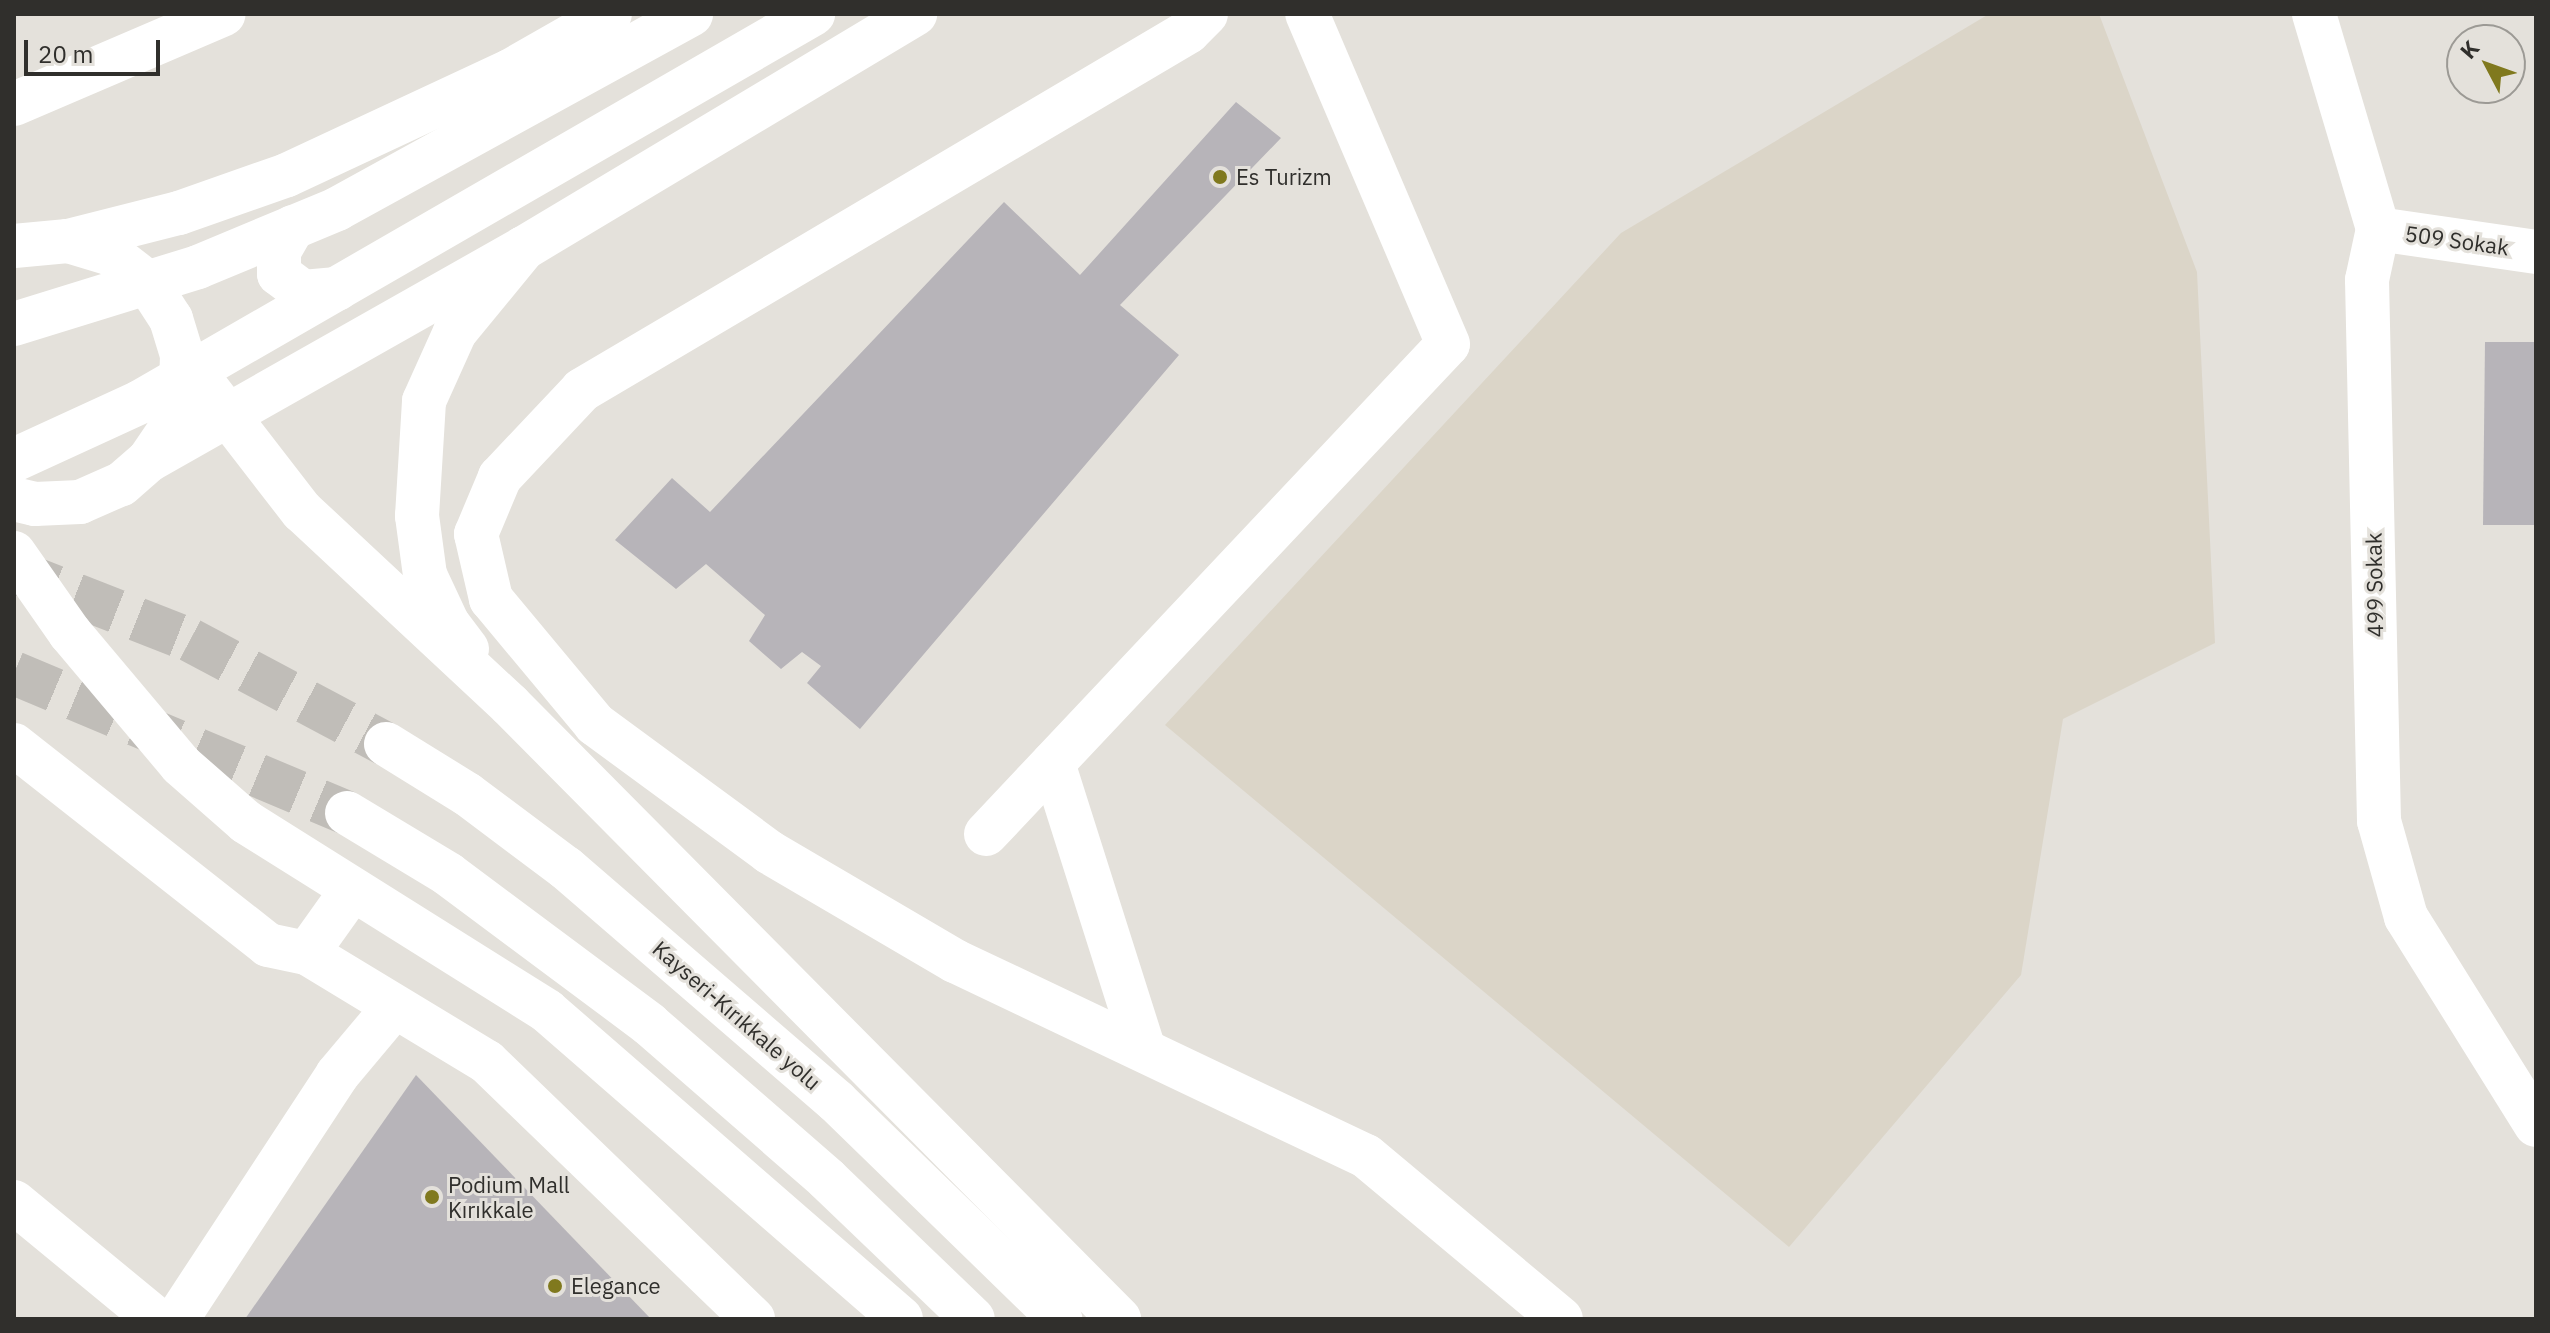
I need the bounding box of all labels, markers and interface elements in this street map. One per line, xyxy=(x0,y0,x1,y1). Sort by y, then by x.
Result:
scale bar xyxy=(28,24,164,74)
north arrow xyxy=(2446,24,2526,104)
text: K xyxy=(2453,34,2485,65)
text: 20 m xyxy=(38,38,93,70)
place label: Es Turizm xyxy=(1236,164,1332,190)
marker: Es Turizm xyxy=(1211,168,1229,186)
street label: 509 Sokak xyxy=(2403,220,2511,260)
street label: 499 Sokak xyxy=(2360,532,2388,638)
street label: Kayseri-Kırıkkale yolu xyxy=(648,935,826,1095)
place label: Podium Mall Kırıkkale xyxy=(448,1171,570,1222)
marker: Podium Mall Kırıkkale xyxy=(423,1188,441,1206)
place label: Elegance xyxy=(571,1273,661,1299)
marker: Elegance xyxy=(546,1277,564,1295)

